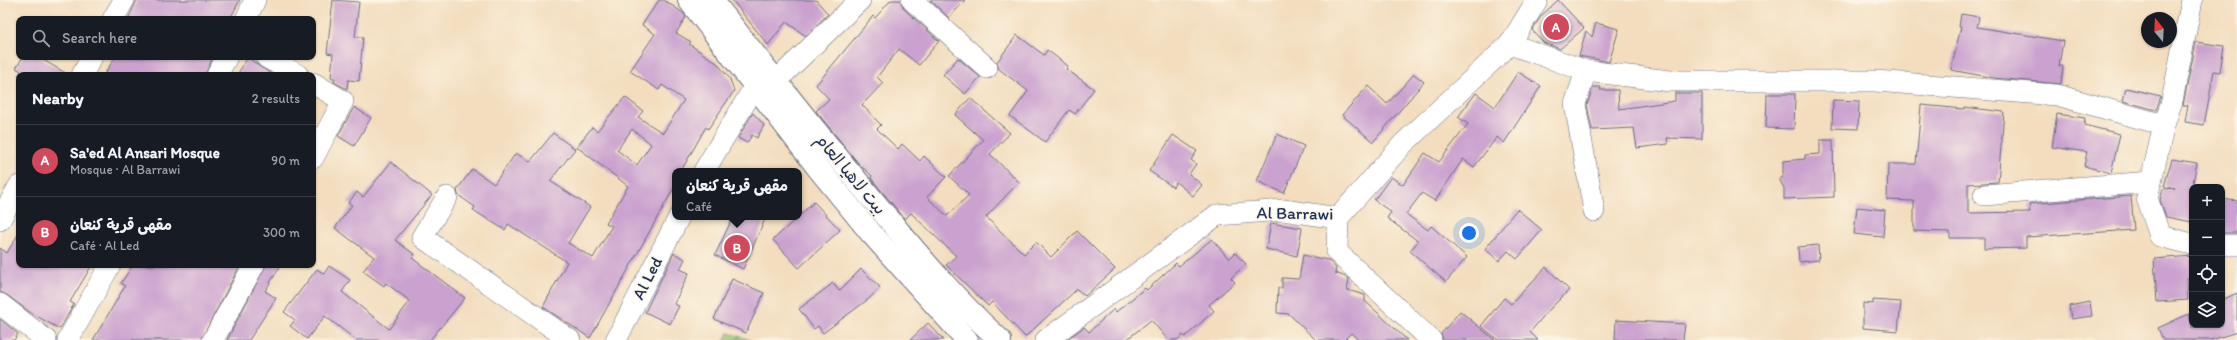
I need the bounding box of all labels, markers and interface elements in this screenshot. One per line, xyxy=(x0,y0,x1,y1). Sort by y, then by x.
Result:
pin: A xyxy=(1543,12,1569,42)
north arrow xyxy=(2141,12,2177,48)
search box xyxy=(16,16,316,60)
icon: search xyxy=(30,27,52,49)
text: Search here xyxy=(62,29,137,47)
text: Nearby xyxy=(32,88,84,108)
text: 2 results xyxy=(252,91,300,106)
street label: بيت لاهيا العام xyxy=(809,130,890,221)
text: Sa'ed Al Ansari Mosque xyxy=(70,144,220,162)
text: A xyxy=(41,153,49,168)
text: 90 m xyxy=(271,153,300,168)
text: Mosque · Al Barrawi xyxy=(70,162,180,177)
popup xyxy=(672,168,802,220)
text: مقهى قرية كنعان xyxy=(686,177,788,195)
map controls xyxy=(2189,184,2225,328)
button: + xyxy=(2189,184,2225,220)
text: Café xyxy=(686,199,712,214)
street label: Al Barrawi xyxy=(1256,202,1334,224)
text: مقهى قرية كنعان xyxy=(70,216,172,234)
button: − xyxy=(2189,220,2225,256)
your location xyxy=(1459,223,1479,243)
text: B xyxy=(41,225,49,240)
text: 300 m xyxy=(263,225,300,240)
pin: B xyxy=(724,233,750,263)
text: Café · Al Led xyxy=(70,238,139,253)
street label: Al Led xyxy=(628,253,666,303)
button: locate xyxy=(2189,256,2225,292)
button: layers xyxy=(2189,292,2225,328)

